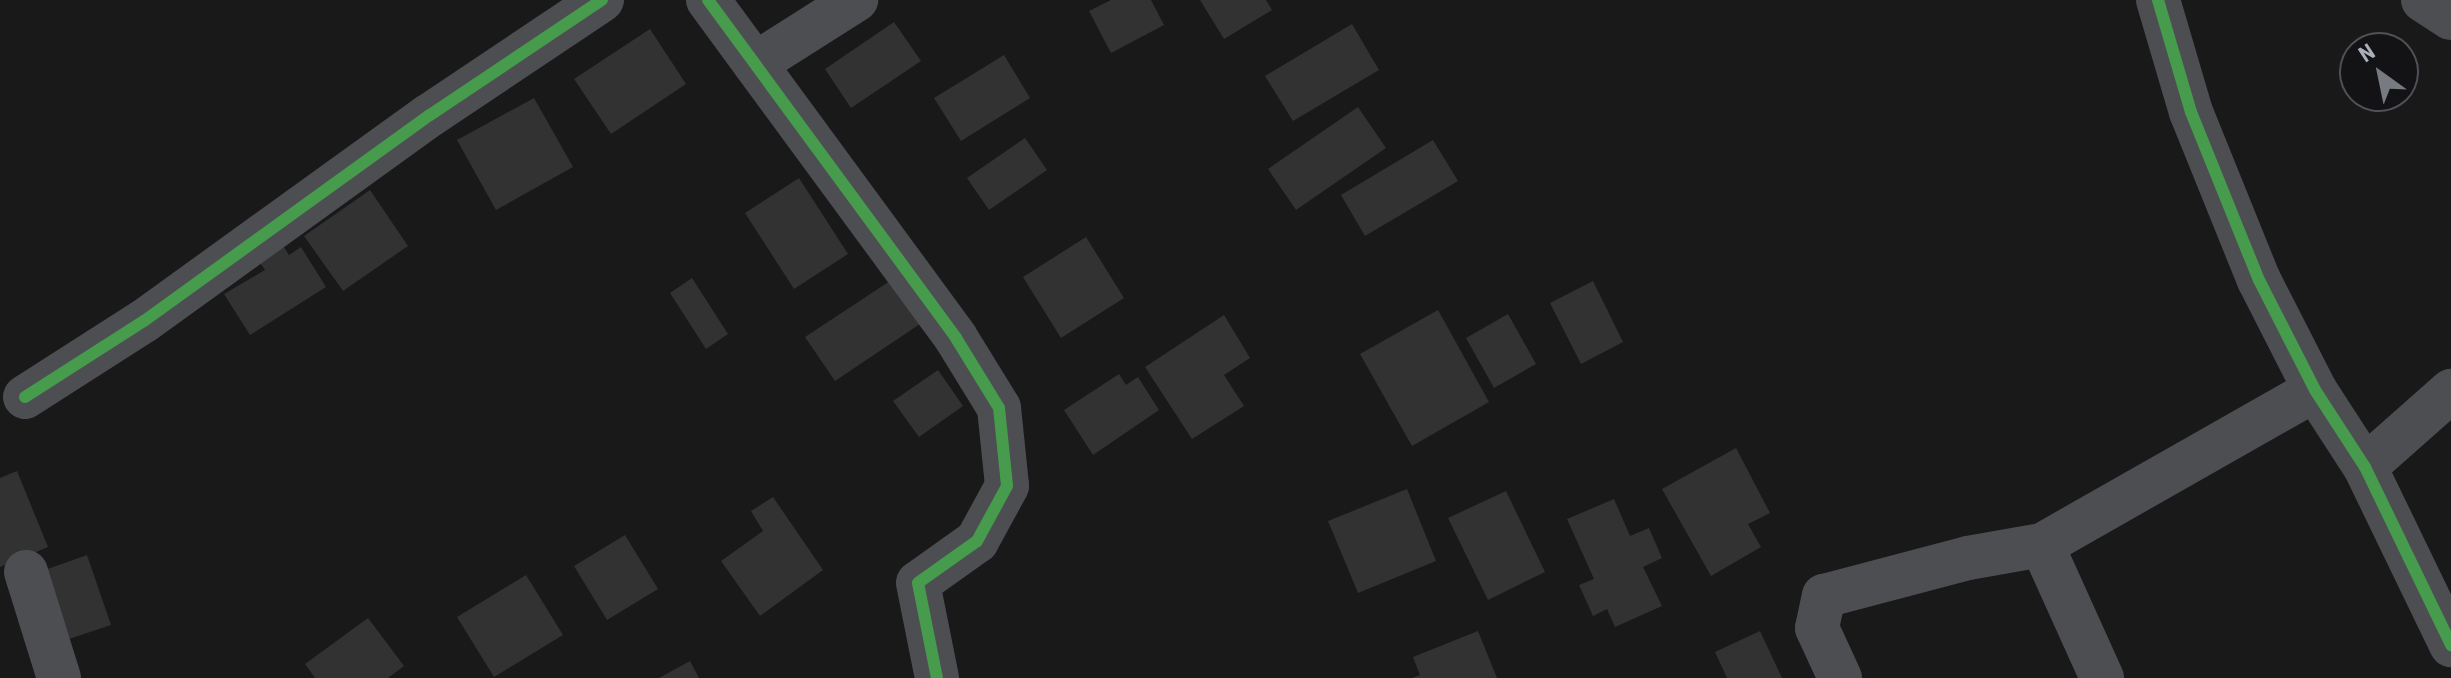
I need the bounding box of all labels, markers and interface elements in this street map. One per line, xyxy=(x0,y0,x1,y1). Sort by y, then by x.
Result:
north arrow xyxy=(2339,32,2419,112)
text: N xyxy=(2354,39,2379,67)

